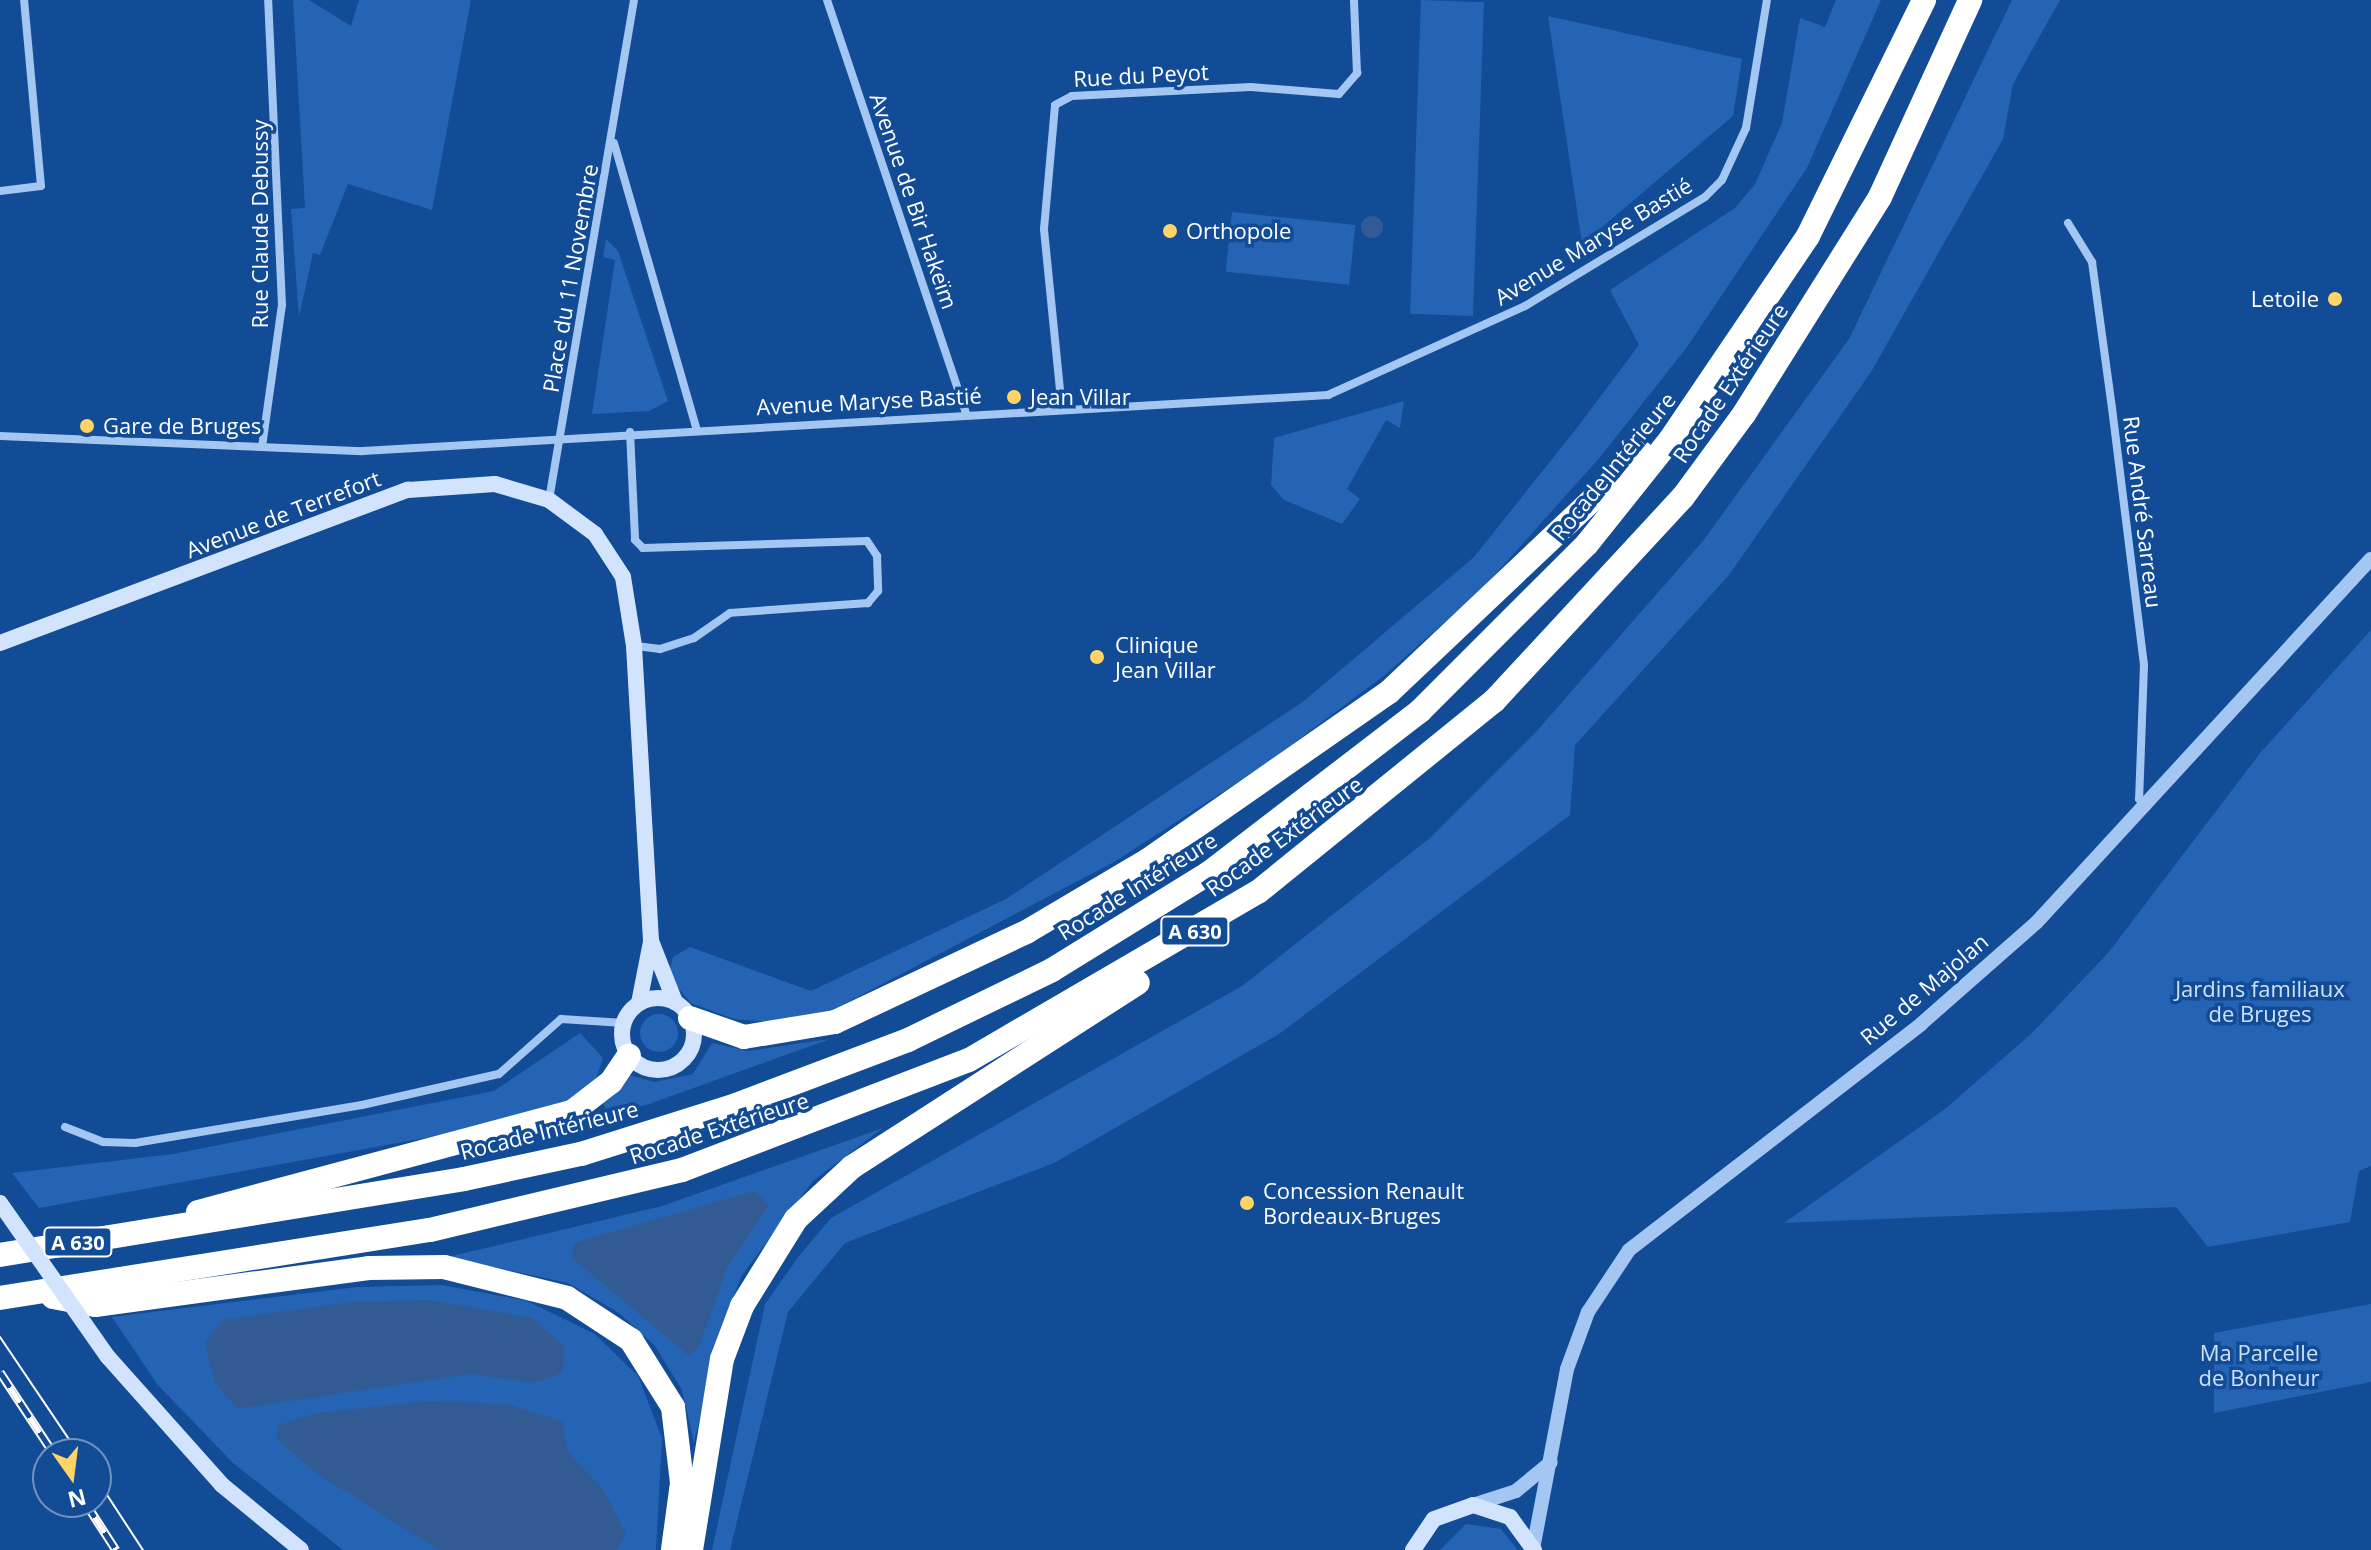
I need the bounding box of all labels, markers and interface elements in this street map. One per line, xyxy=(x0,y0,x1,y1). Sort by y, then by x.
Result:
street label: Rue du Peyot xyxy=(1073,58,1209,92)
street label: Avenue de Bir Hakeïm xyxy=(865,90,963,312)
street label: Rue Claude Debussy xyxy=(247,119,273,329)
street label: Place du 11 Novembre xyxy=(537,162,603,394)
street label: Avenue Maryse Bastié xyxy=(1490,172,1696,310)
place label: Orthopole xyxy=(1186,218,1291,244)
marker: Orthopole xyxy=(1161,222,1179,240)
place label: Letoile xyxy=(2251,286,2319,312)
marker: Letoile xyxy=(2326,290,2344,308)
street label: Rocade Extérieure xyxy=(1667,298,1793,468)
street label: Avenue Maryse Bastié xyxy=(756,382,982,420)
place label: Jean Villar xyxy=(1030,384,1131,410)
street label: Rocade Intérieure xyxy=(1545,387,1681,545)
marker: Jean Villar xyxy=(1005,388,1023,406)
place label: Gare de Bruges xyxy=(103,413,261,439)
street label: Rue André Sarreau xyxy=(2118,414,2168,610)
marker: Gare de Bruges xyxy=(78,417,96,435)
street label: Avenue de Terrefort xyxy=(182,465,384,563)
place label: Clinique Jean Villar xyxy=(1115,631,1216,682)
marker: Clinique Jean Villar xyxy=(1086,646,1108,668)
street label: Rocade Extérieure xyxy=(1201,770,1367,902)
street label: Rocade Intérieure xyxy=(1053,826,1221,946)
road number: A 630 xyxy=(1159,915,1231,947)
street label: Rue de Majolan xyxy=(1855,928,1993,1050)
park label: Jardins familiaux de Bruges xyxy=(2175,975,2345,1026)
street label: Rocade Extérieure xyxy=(626,1087,812,1169)
street label: Rocade Intérieure xyxy=(457,1095,641,1165)
place label: Concession Renault Bordeaux-Bruges xyxy=(1263,1177,1464,1228)
marker: Concession Renault Bordeaux-Bruges xyxy=(1238,1194,1256,1212)
road number: A 630 xyxy=(42,1226,114,1258)
park label: Ma Parcelle de Bonheur xyxy=(2199,1339,2319,1390)
north arrow xyxy=(32,1438,112,1518)
text: N xyxy=(65,1483,90,1516)

